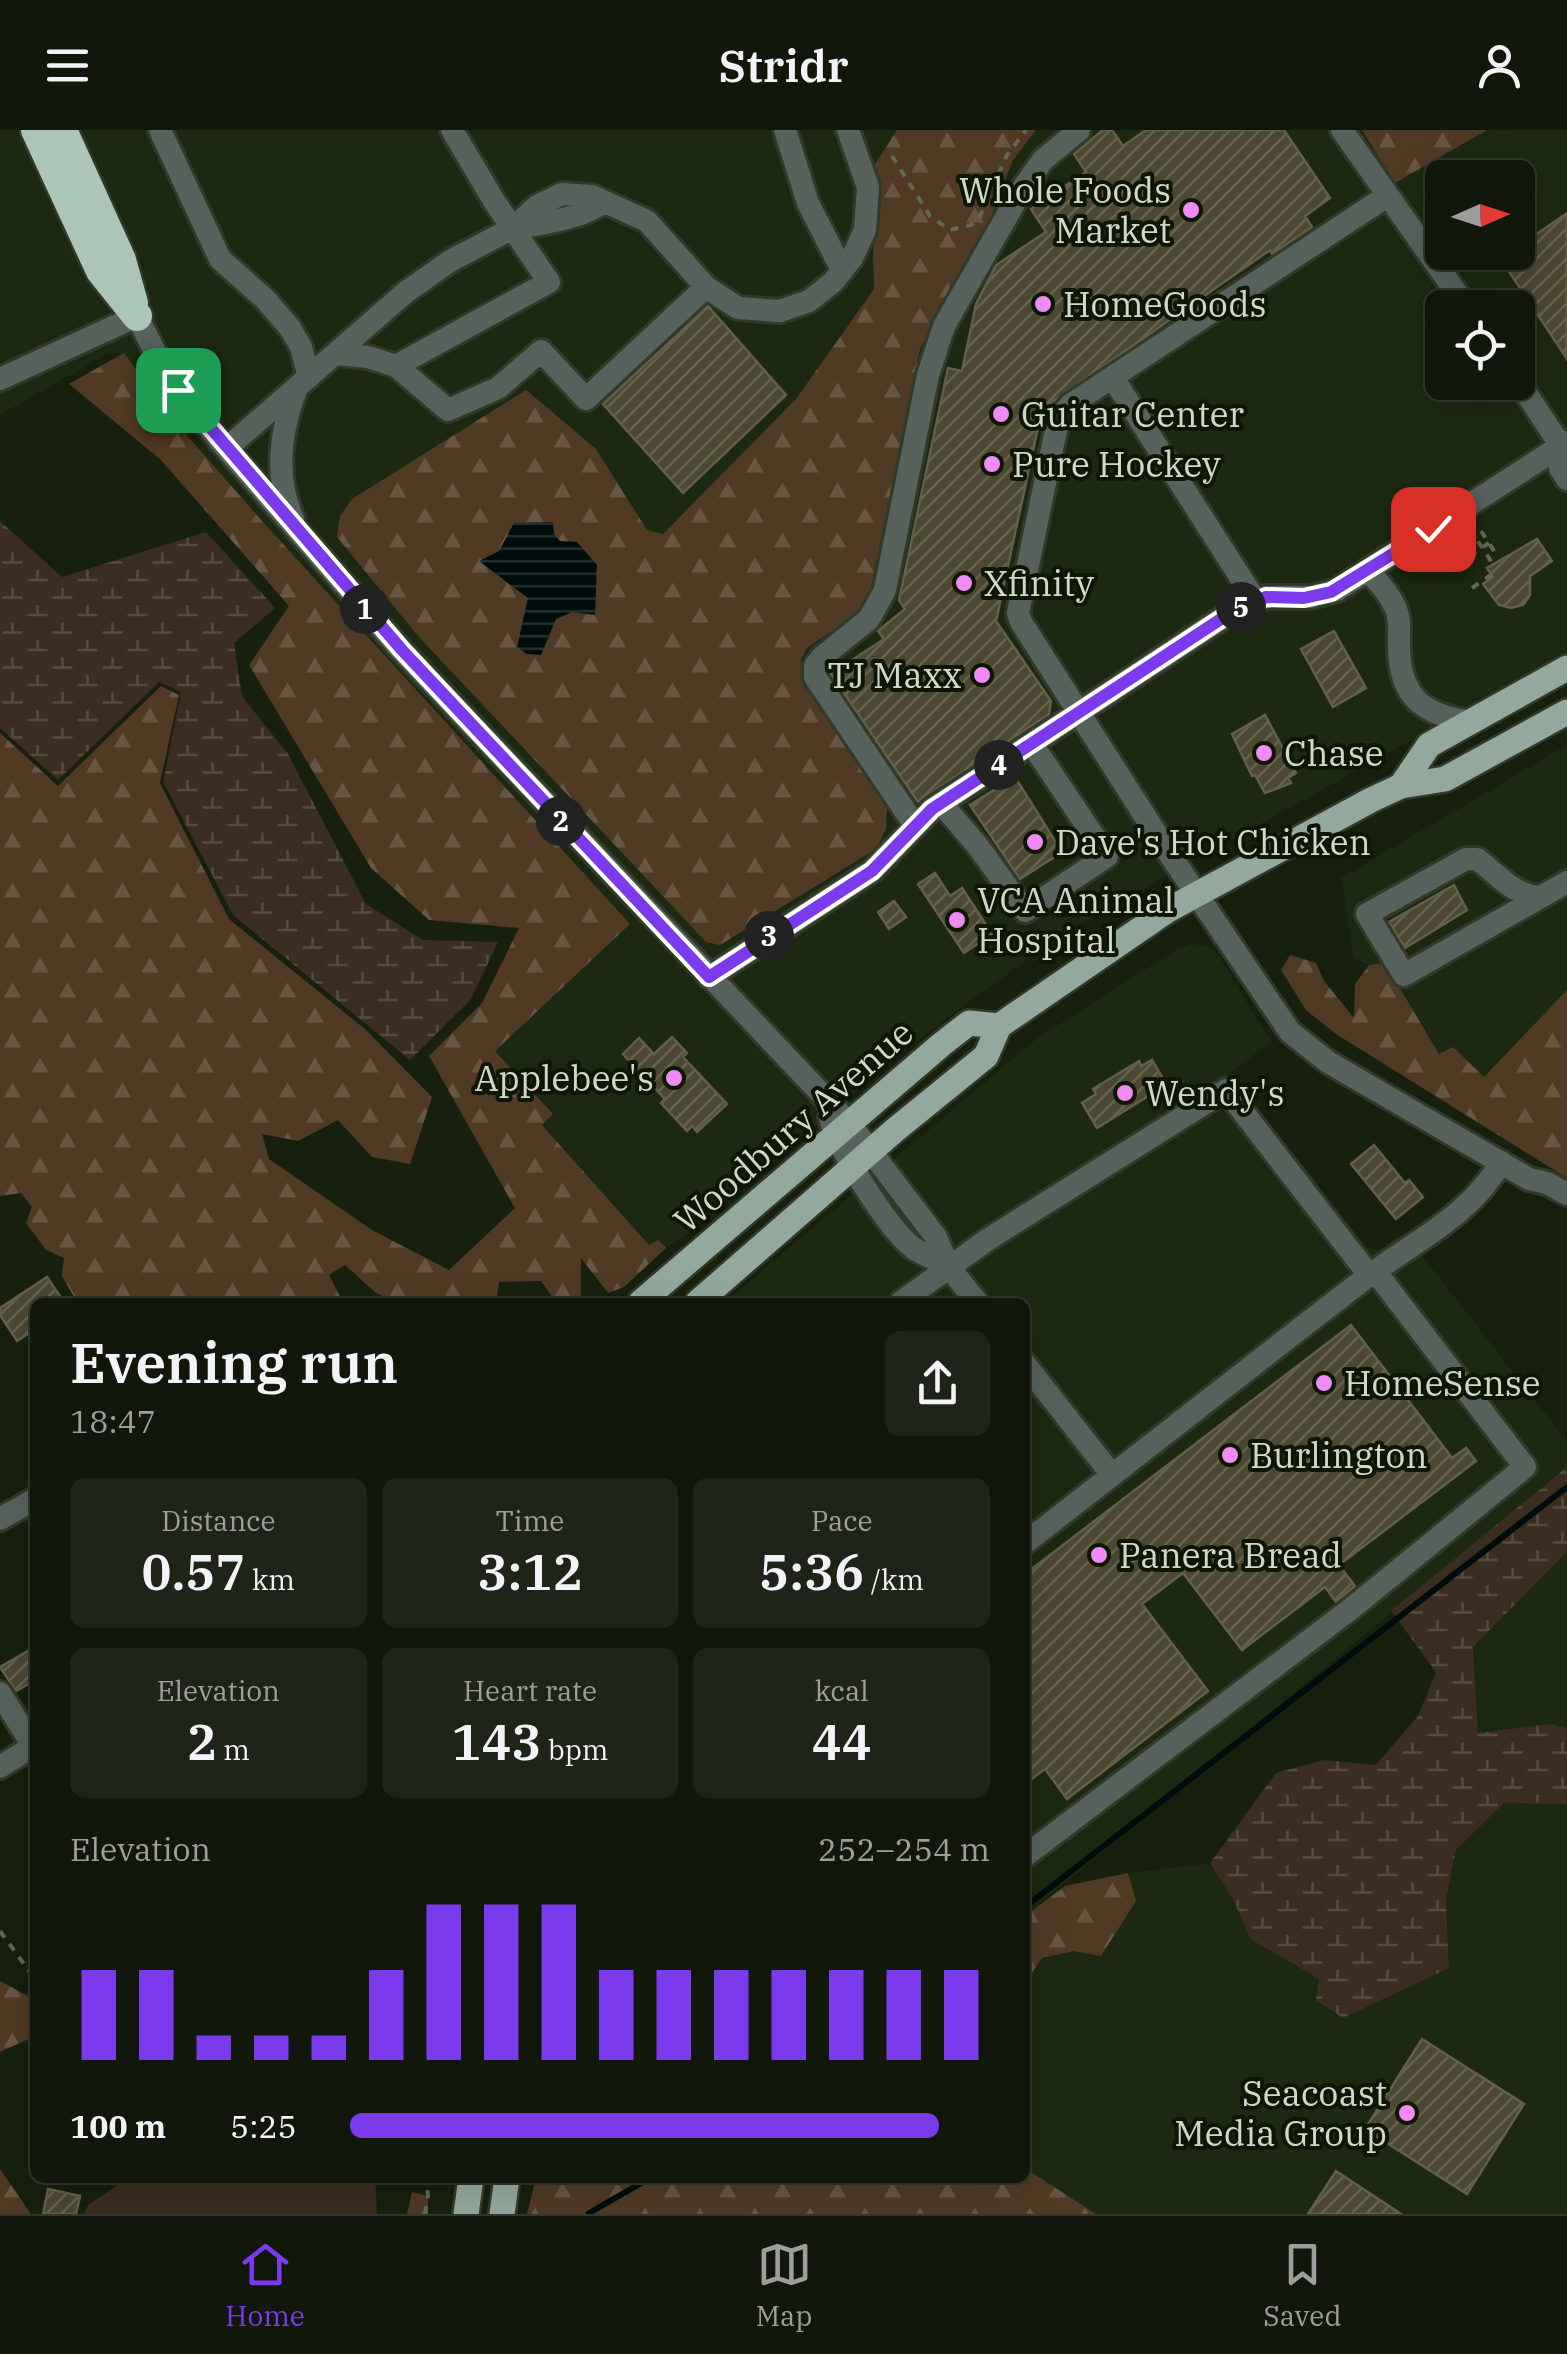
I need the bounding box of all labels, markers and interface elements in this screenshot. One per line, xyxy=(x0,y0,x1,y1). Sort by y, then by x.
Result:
text: Stridr xyxy=(718,36,849,94)
icon: menu xyxy=(40,38,95,93)
icon: person xyxy=(1472,38,1527,93)
north arrow xyxy=(1425,160,1535,270)
map controls xyxy=(1425,160,1535,400)
place label: Whole Foods Market xyxy=(959,167,1171,253)
marker: Whole Foods Market xyxy=(1180,199,1202,221)
place label: HomeGoods xyxy=(1063,281,1267,327)
button: locate xyxy=(1425,290,1535,400)
marker: HomeGoods xyxy=(1032,293,1054,315)
pin xyxy=(136,348,221,433)
icon: arrive xyxy=(151,363,206,418)
place label: Guitar Center xyxy=(1021,391,1245,437)
marker: Guitar Center xyxy=(990,403,1012,425)
place label: Pure Hockey xyxy=(1012,441,1221,487)
marker: Pure Hockey xyxy=(981,453,1003,475)
pin xyxy=(1391,487,1476,572)
icon: check xyxy=(1406,502,1461,557)
place label: Xfinity xyxy=(984,560,1094,606)
marker: Xfinity xyxy=(953,572,975,594)
pin: 5 xyxy=(1216,582,1266,632)
pin: 1 xyxy=(340,584,390,634)
text: 5 xyxy=(1233,588,1249,625)
text: 1 xyxy=(357,590,373,627)
place label: TJ Maxx xyxy=(828,652,962,698)
marker: TJ Maxx xyxy=(971,664,993,686)
place label: Chase xyxy=(1284,730,1384,776)
pin: 4 xyxy=(974,740,1024,790)
marker: Chase xyxy=(1253,742,1275,764)
text: 4 xyxy=(991,746,1007,783)
pin: 2 xyxy=(536,796,586,846)
text: 2 xyxy=(553,802,569,839)
place label: Dave's Hot Chicken xyxy=(1055,819,1371,865)
marker: Dave's Hot Chicken xyxy=(1024,831,1046,853)
place label: VCA Animal Hospital xyxy=(977,877,1174,963)
marker: VCA Animal Hospital xyxy=(946,909,968,931)
pin: 3 xyxy=(744,911,794,961)
text: 3 xyxy=(761,917,777,954)
street label: Woodbury Avenue xyxy=(664,1009,922,1243)
place label: Applebee's xyxy=(475,1055,654,1101)
marker: Applebee's xyxy=(663,1067,685,1089)
place label: Wendy's xyxy=(1145,1070,1285,1116)
marker: Wendy's xyxy=(1114,1082,1136,1104)
text: Evening run xyxy=(70,1327,398,1398)
button: share xyxy=(885,1331,990,1436)
place label: HomeSense xyxy=(1344,1360,1541,1406)
marker: HomeSense xyxy=(1313,1372,1335,1394)
text: 18:47 xyxy=(70,1400,156,1442)
place label: Burlington xyxy=(1250,1432,1428,1478)
marker: Burlington xyxy=(1219,1444,1241,1466)
text: Distance xyxy=(161,1502,275,1539)
text: Time xyxy=(496,1502,564,1539)
text: Pace xyxy=(811,1502,872,1539)
place label: Panera Bread xyxy=(1119,1532,1342,1578)
text: 0.57 xyxy=(142,1539,246,1604)
text: 3:12 xyxy=(478,1539,582,1604)
text: 5:36 xyxy=(759,1539,864,1604)
marker: Panera Bread xyxy=(1088,1544,1110,1566)
text: km xyxy=(246,1561,295,1598)
text: /km xyxy=(864,1561,924,1598)
text: Elevation xyxy=(157,1672,280,1709)
text: Heart rate xyxy=(463,1672,597,1709)
text: kcal xyxy=(815,1672,869,1709)
text: 2 xyxy=(187,1709,217,1774)
text: 143 xyxy=(451,1709,541,1774)
text: 44 xyxy=(812,1709,872,1774)
text: m xyxy=(217,1731,250,1768)
text: bpm xyxy=(541,1731,609,1768)
text: Elevation xyxy=(70,1828,211,1870)
text: 252–254 m xyxy=(818,1828,990,1870)
place label: Seacoast Media Group xyxy=(1174,2070,1387,2156)
marker: Seacoast Media Group xyxy=(1396,2102,1418,2124)
text: 100 m xyxy=(70,2105,166,2147)
text: 5:25 xyxy=(230,2105,297,2147)
tab: Home xyxy=(225,2237,305,2334)
tab: Map xyxy=(756,2237,813,2334)
tab: Saved xyxy=(1263,2237,1342,2334)

